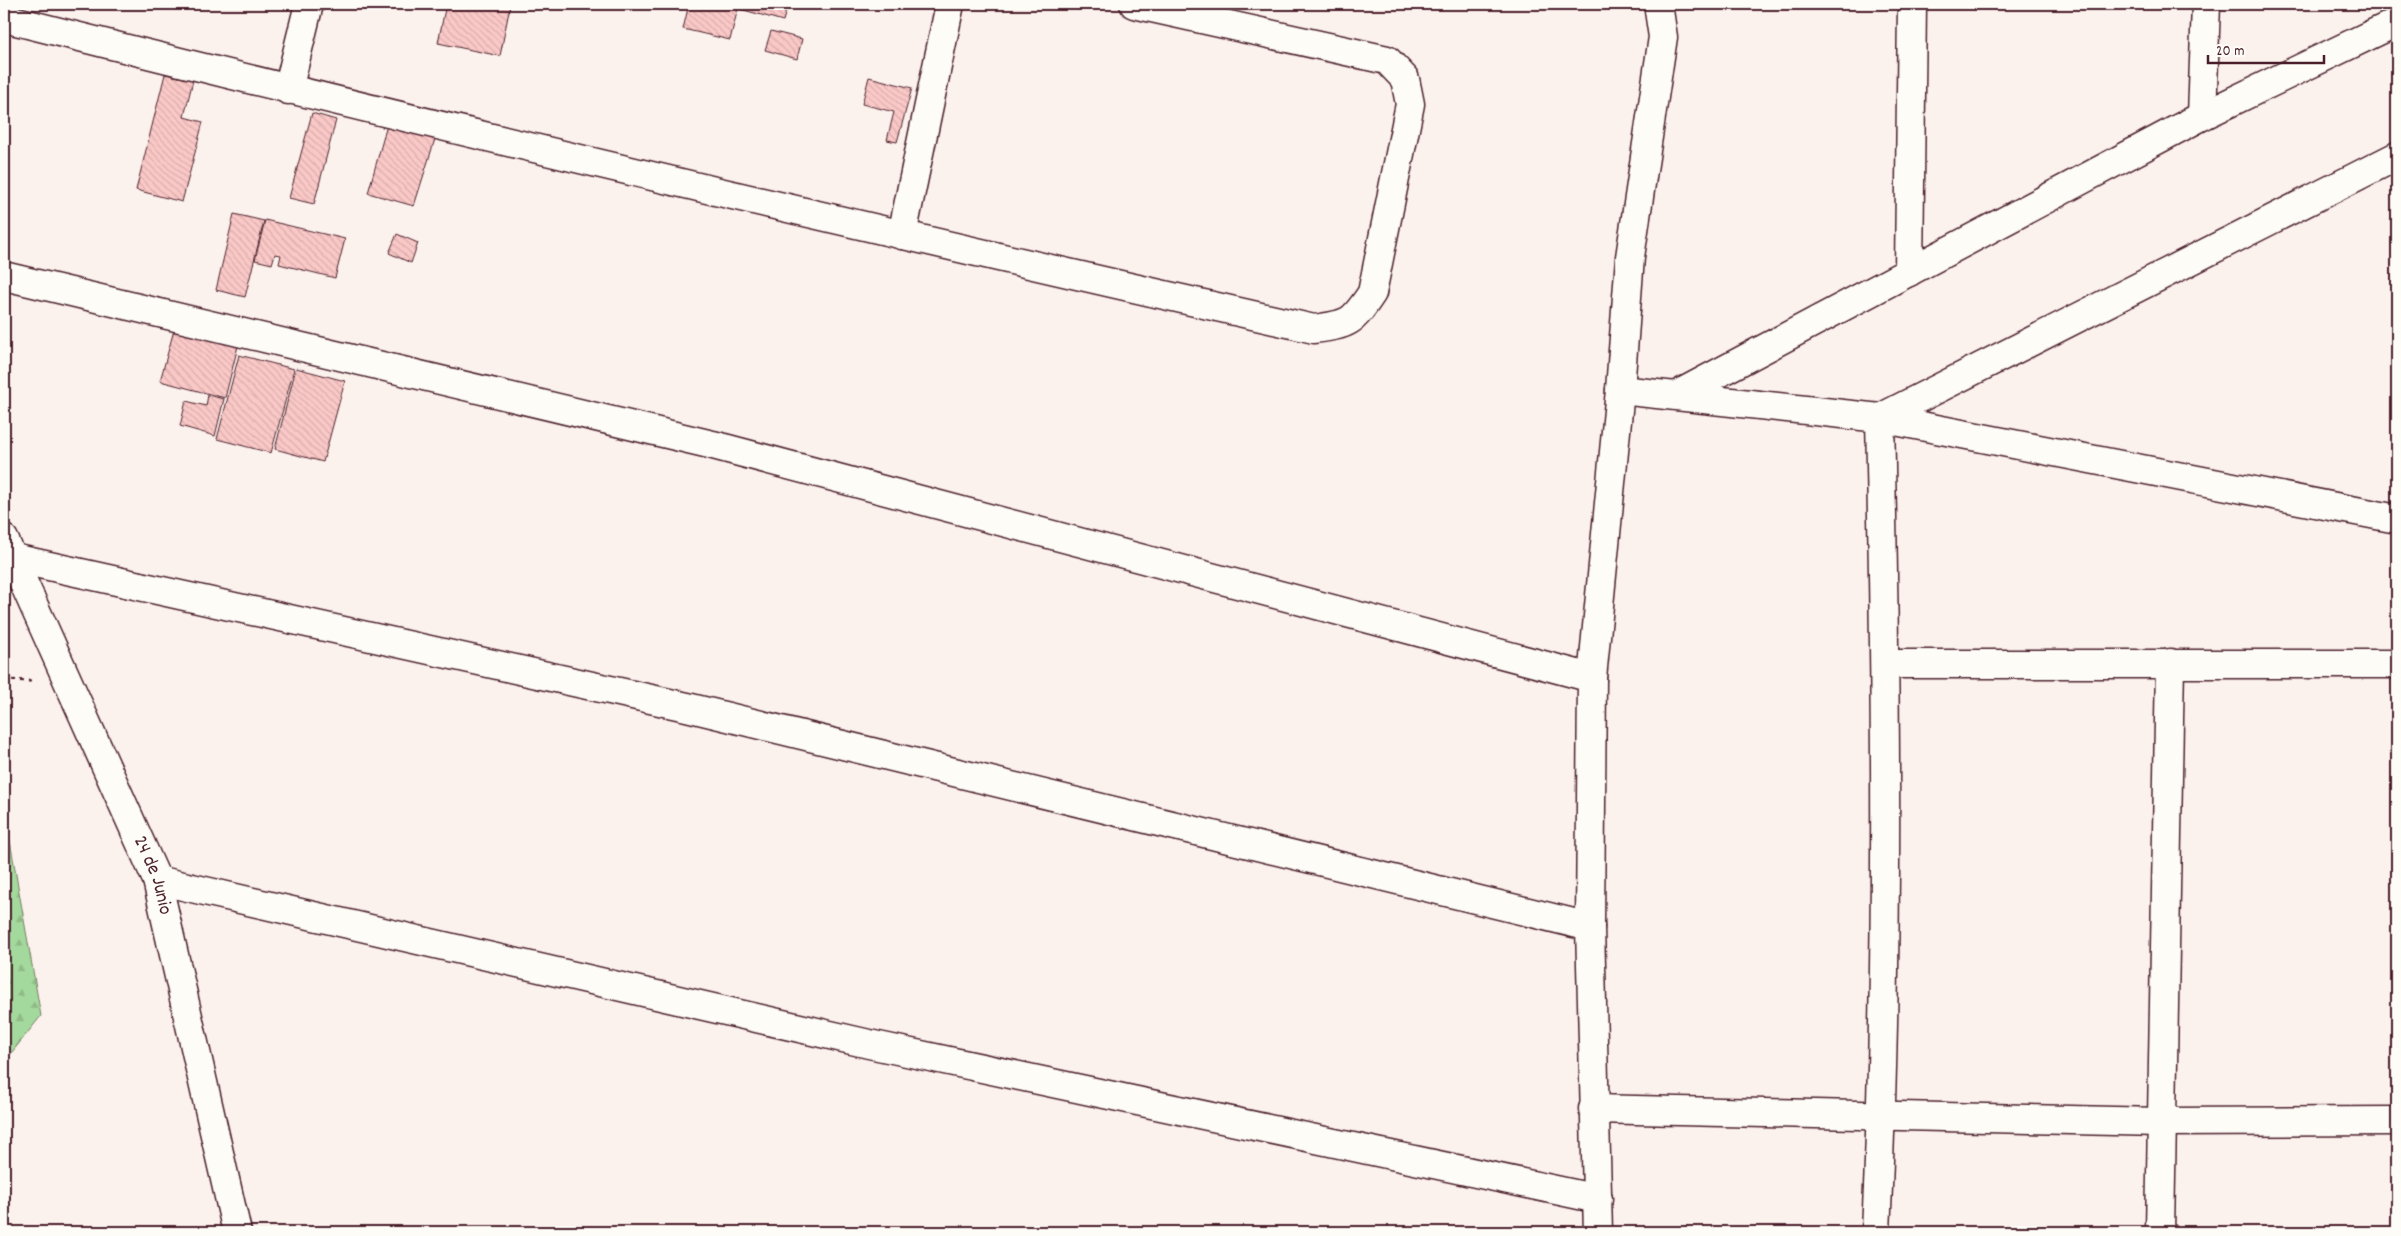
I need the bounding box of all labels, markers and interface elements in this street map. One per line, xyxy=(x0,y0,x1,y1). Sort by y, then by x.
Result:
scale bar xyxy=(2208,32,2325,64)
text: 20 m xyxy=(2216,41,2244,63)
street label: 24 de Junio xyxy=(125,832,179,918)

